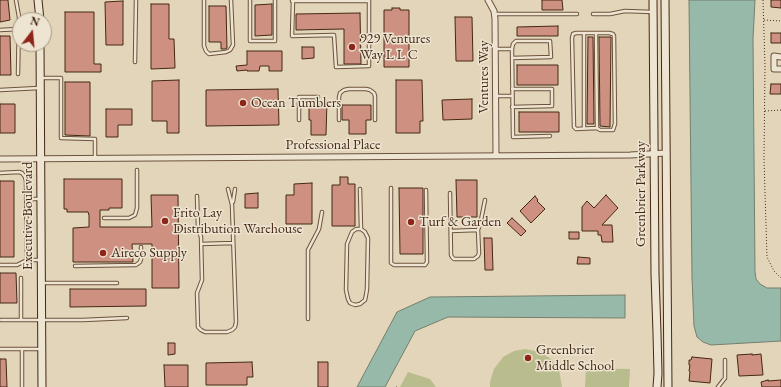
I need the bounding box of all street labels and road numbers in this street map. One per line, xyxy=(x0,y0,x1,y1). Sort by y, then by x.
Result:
street label: Ventures Way xyxy=(476,40,492,114)
street label: Professional Place xyxy=(286,137,380,153)
street label: Greenbrier Parkway xyxy=(633,141,649,247)
street label: Executive Boulevard xyxy=(20,162,36,270)

